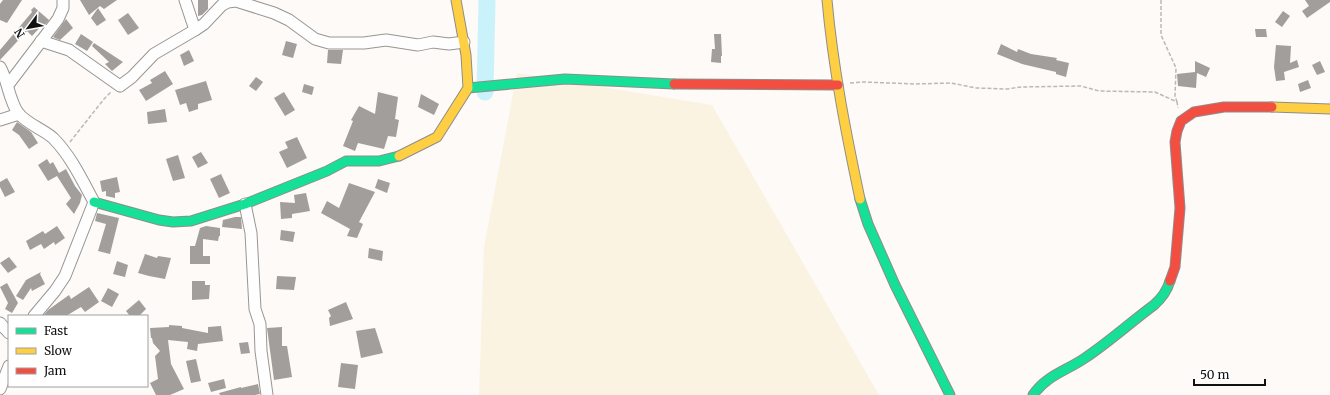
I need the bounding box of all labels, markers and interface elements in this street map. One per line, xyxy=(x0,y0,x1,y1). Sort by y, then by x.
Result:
north arrow xyxy=(8,8,48,48)
text: N xyxy=(11,26,28,41)
legend xyxy=(8,315,148,387)
text: Fast xyxy=(44,323,68,338)
text: Slow xyxy=(44,343,73,358)
scale bar xyxy=(1194,361,1265,387)
text: Jam xyxy=(43,363,67,378)
text: 50 m xyxy=(1200,367,1229,382)

